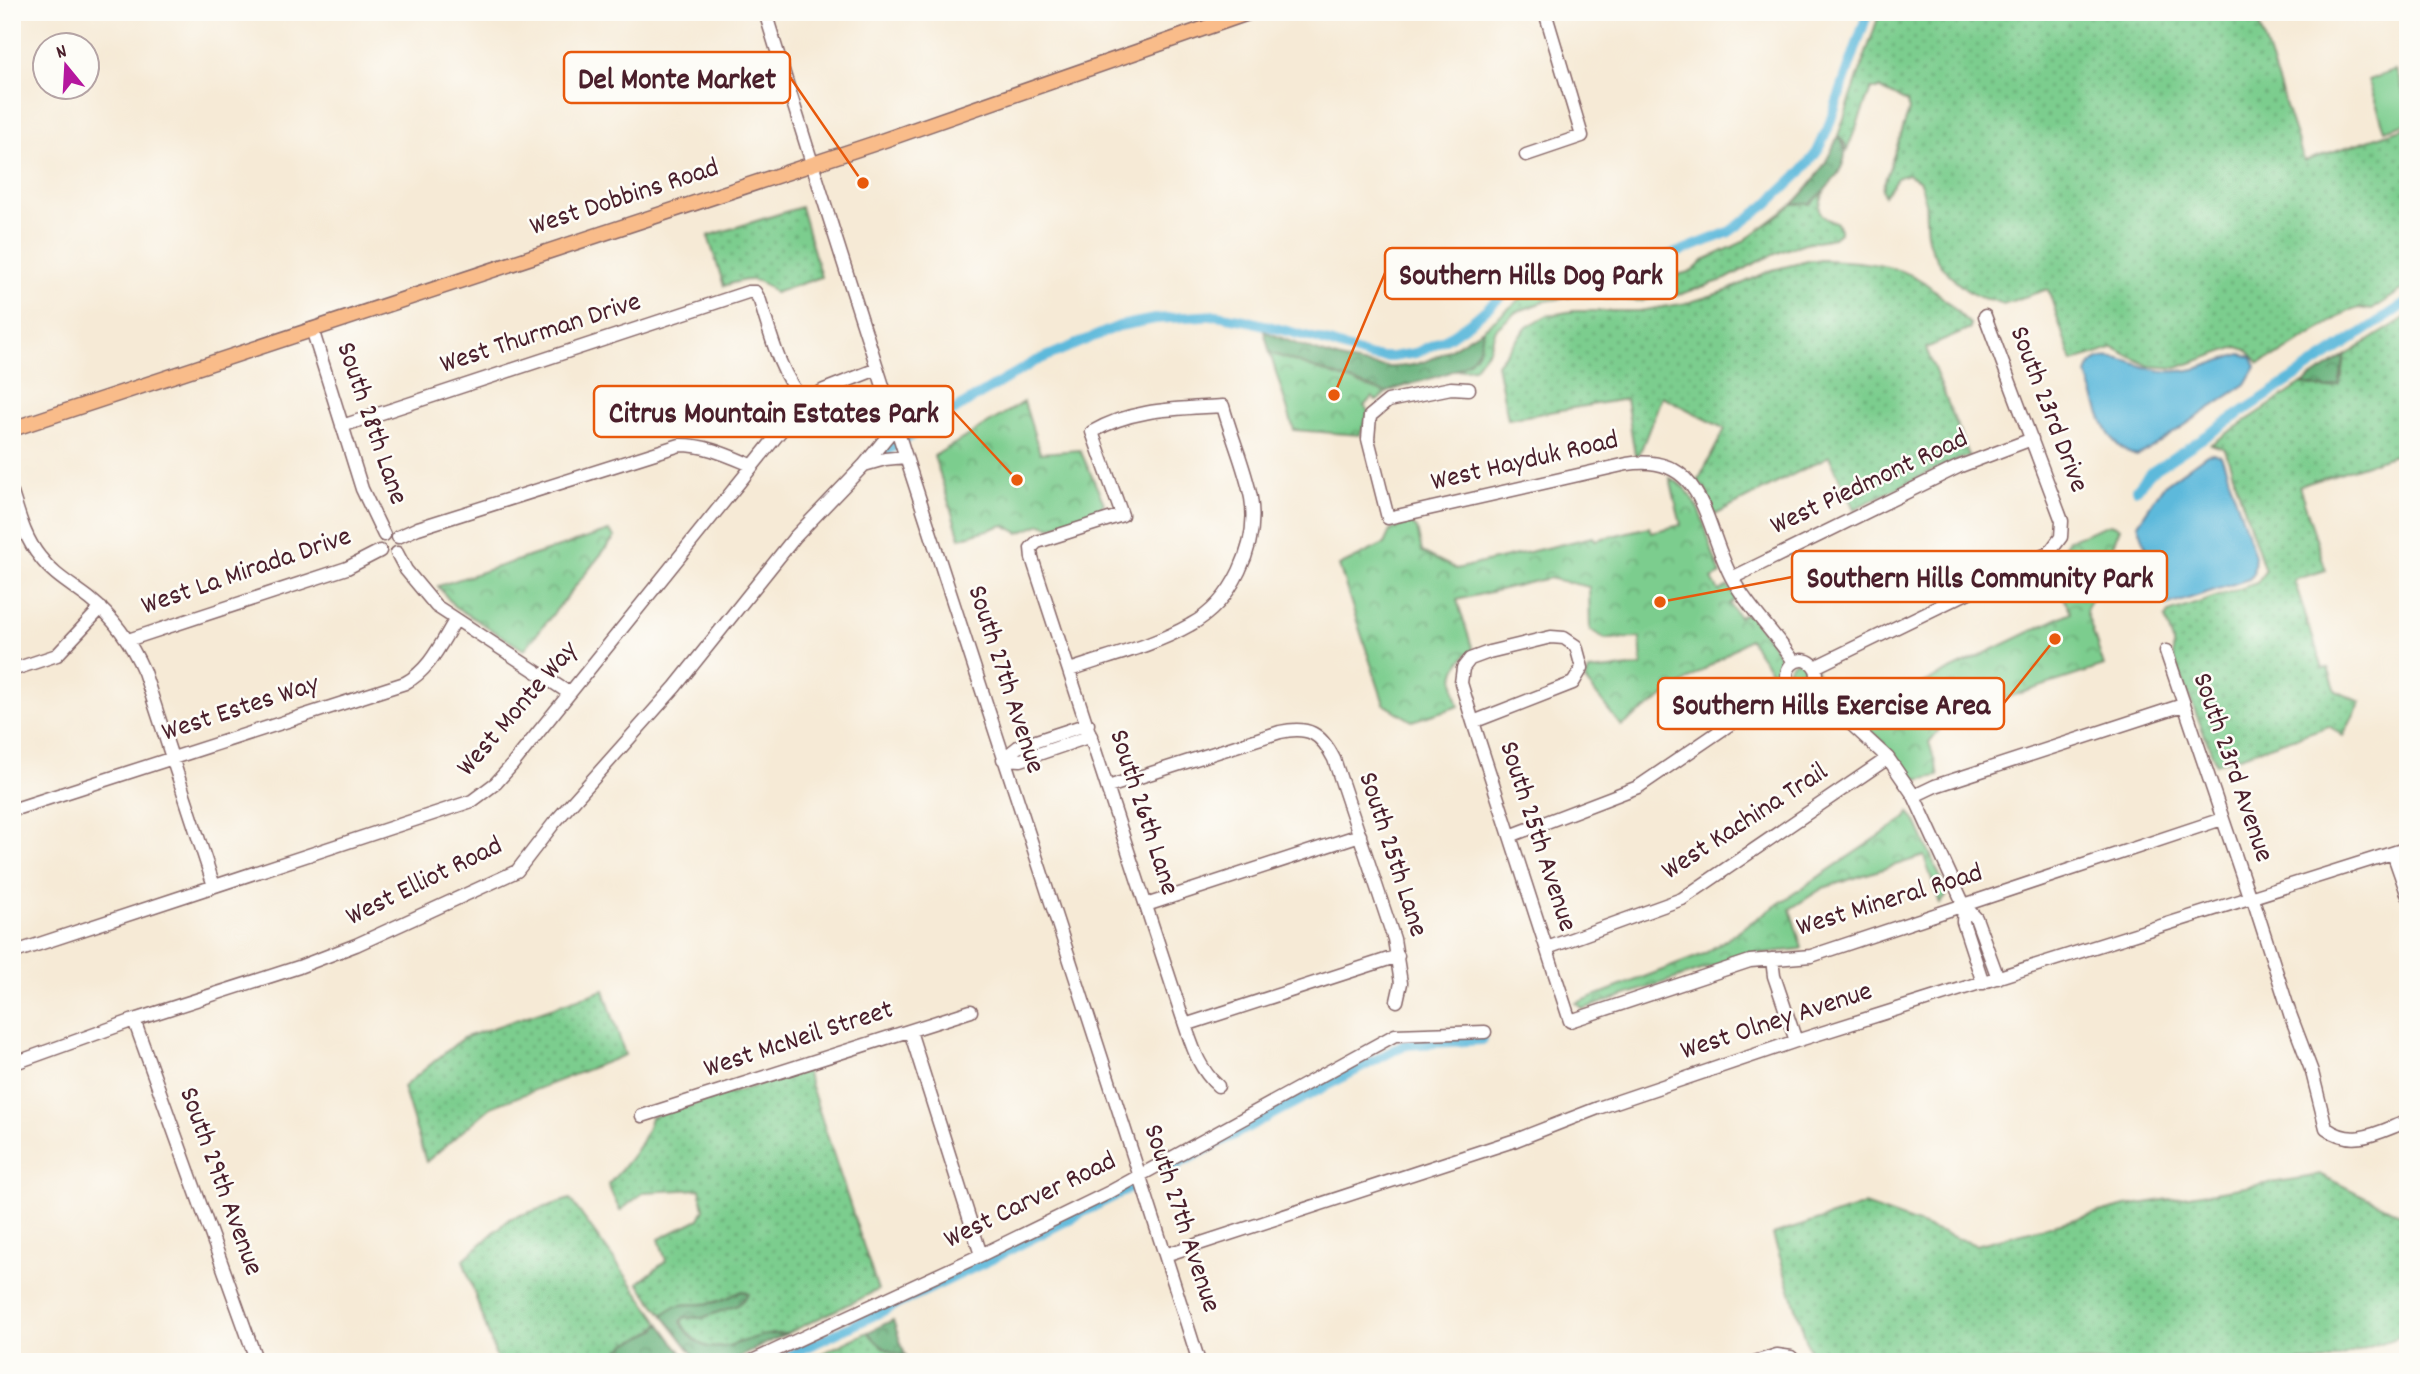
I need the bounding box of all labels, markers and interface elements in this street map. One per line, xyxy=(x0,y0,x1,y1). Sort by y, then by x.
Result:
north arrow xyxy=(32,32,102,102)
text: N xyxy=(53,39,70,67)
callout: Del Monte Market xyxy=(564,52,790,103)
text: Del Monte Market xyxy=(578,61,776,104)
street label: West Dobbins Road xyxy=(525,150,725,248)
callout: Southern Hills Dog Park xyxy=(1385,248,1677,299)
text: Southern Hills Dog Park xyxy=(1399,257,1663,300)
street label: West Thurman Drive xyxy=(435,284,647,386)
street label: South 23rd Drive xyxy=(1997,321,2097,499)
street label: South 28th Lane xyxy=(324,337,416,511)
callout: Citrus Mountain Estates Park xyxy=(594,386,953,437)
text: Citrus Mountain Estates Park xyxy=(609,395,939,438)
street label: West Piedmont Road xyxy=(1765,421,1975,547)
street label: West Hayduk Road xyxy=(1427,422,1623,504)
street label: West La Mirada Drive xyxy=(137,518,357,628)
callout: Southern Hills Community Park xyxy=(1792,551,2167,602)
text: Southern Hills Community Park xyxy=(1807,560,2153,603)
street label: South 27th Avenue xyxy=(955,581,1053,779)
street label: West Monte Way xyxy=(449,633,590,787)
street label: West Estes Way xyxy=(157,666,325,754)
street label: South 23rd Avenue xyxy=(2180,668,2282,868)
callout: Southern Hills Exercise Area xyxy=(1658,678,2004,729)
text: Southern Hills Exercise Area xyxy=(1672,687,1991,730)
street label: South 26th Lane xyxy=(1096,725,1188,901)
street label: South 25th Avenue xyxy=(1486,737,1586,937)
street label: West Kachina Trail xyxy=(1655,754,1837,892)
street label: South 25th Lane xyxy=(1346,767,1436,943)
street label: West Elliot Road xyxy=(340,828,510,938)
street label: West Mineral Road xyxy=(1792,855,1988,949)
street label: West Olney Avenue xyxy=(1676,973,1878,1073)
street label: West McNeil Street xyxy=(699,992,899,1090)
street label: South 29th Avenue xyxy=(166,1082,272,1282)
street label: South 27th Avenue xyxy=(1131,1120,1229,1318)
street label: West Carver Road xyxy=(938,1143,1124,1261)

